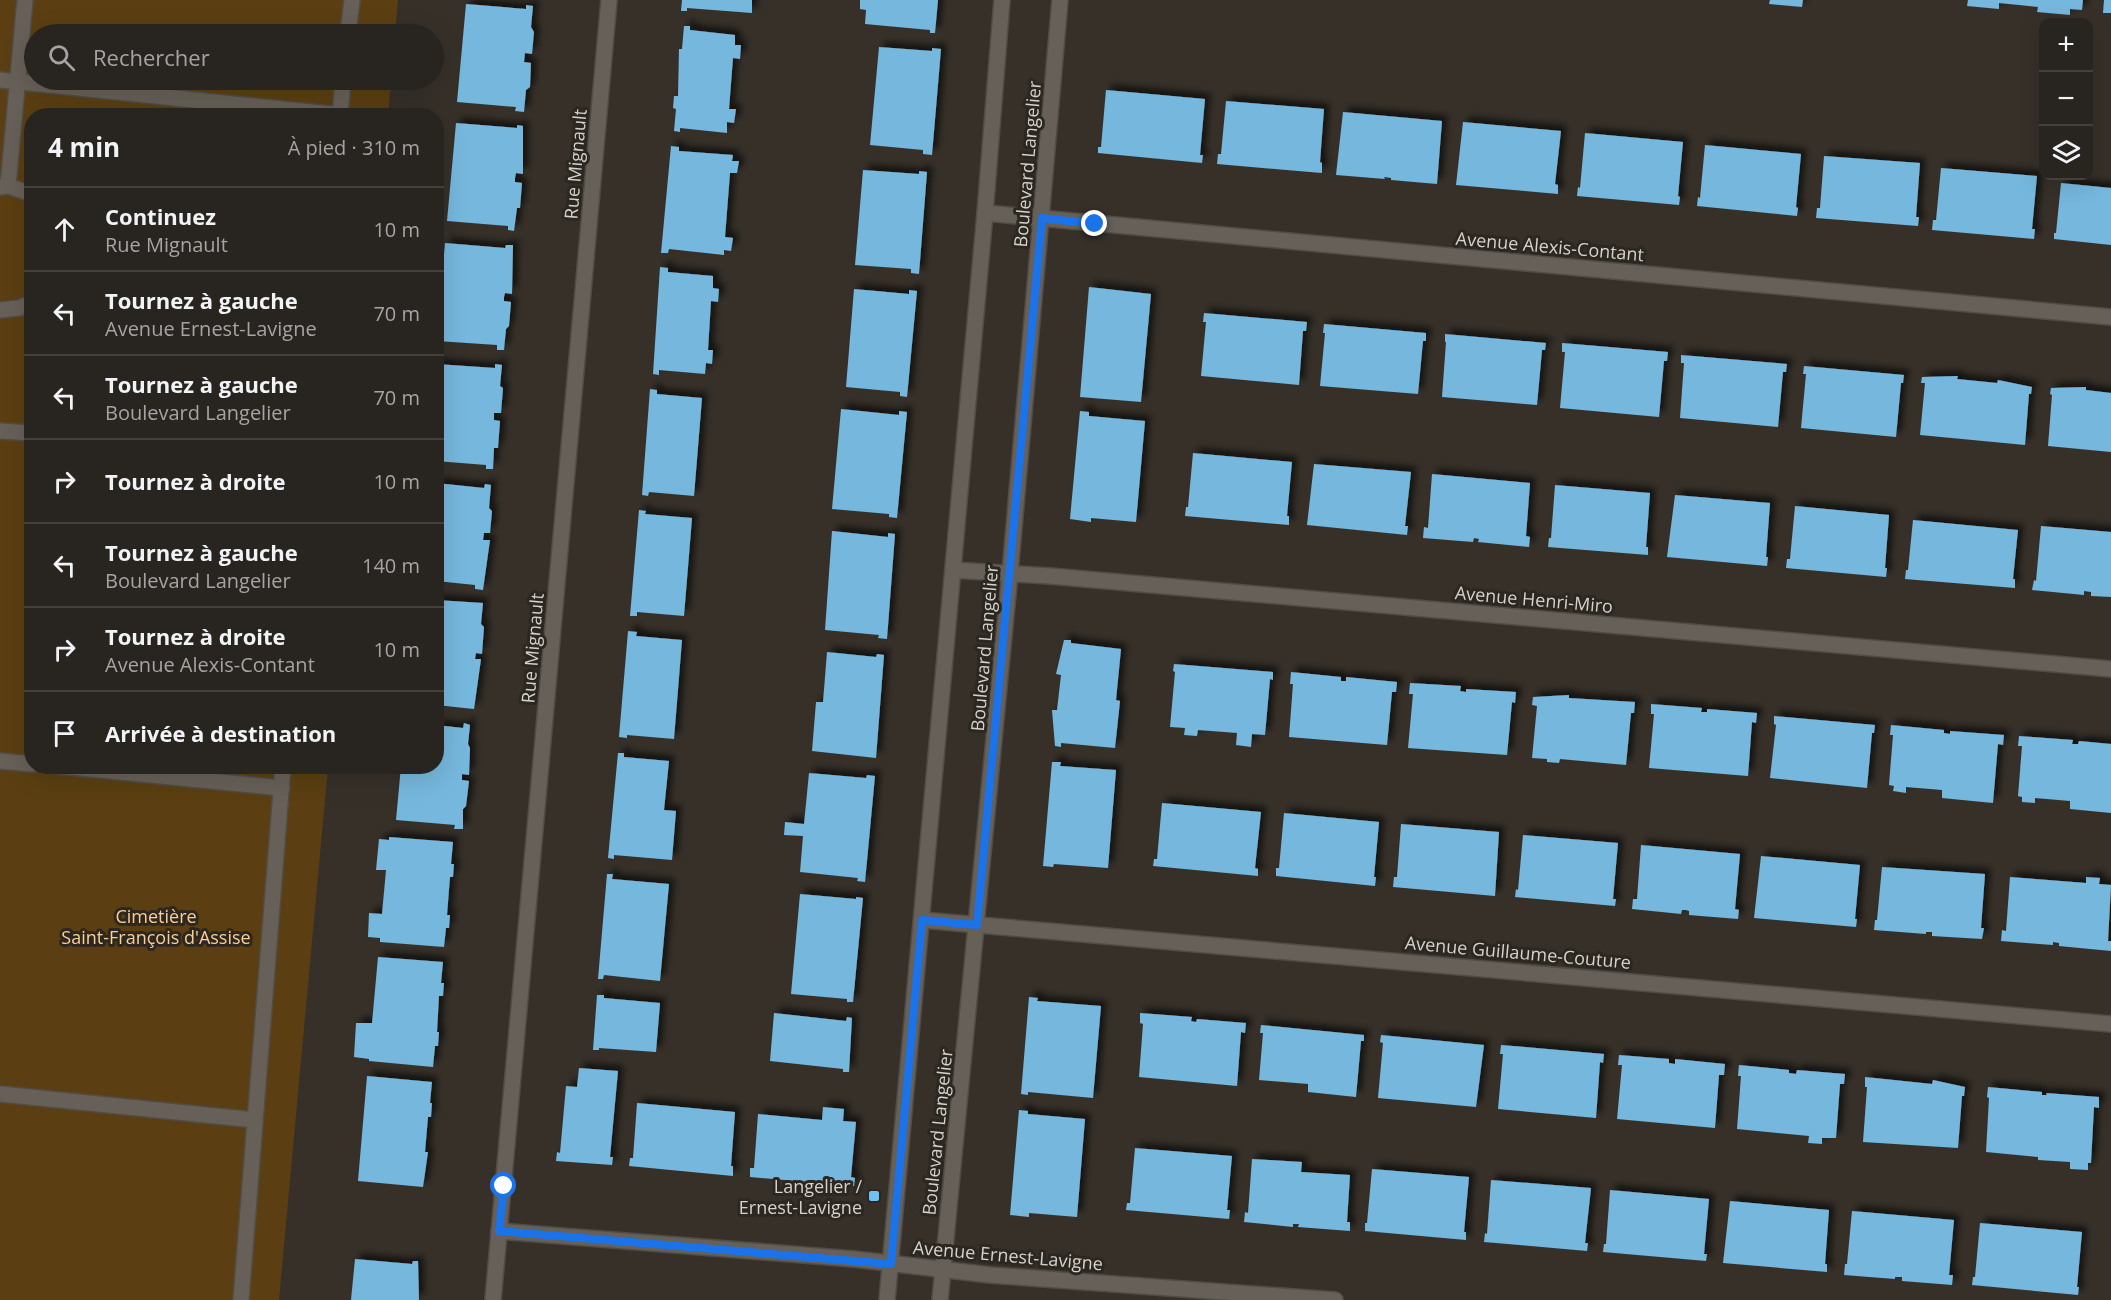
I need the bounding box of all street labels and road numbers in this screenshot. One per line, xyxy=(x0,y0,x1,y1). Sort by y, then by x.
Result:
street label: Boulevard Langelier xyxy=(1008,79,1046,248)
street label: Rue Mignault xyxy=(558,108,592,220)
street label: Avenue Alexis-Contant xyxy=(1455,226,1645,266)
street label: Boulevard Langelier xyxy=(965,563,1003,732)
street label: Avenue Henri-Miro xyxy=(1454,580,1614,618)
street label: Rue Mignault xyxy=(515,592,549,704)
street label: Avenue Guillaume-Couture xyxy=(1404,930,1632,974)
street label: Boulevard Langelier xyxy=(916,1047,958,1216)
street label: Avenue Ernest-Lavigne xyxy=(912,1235,1104,1275)

